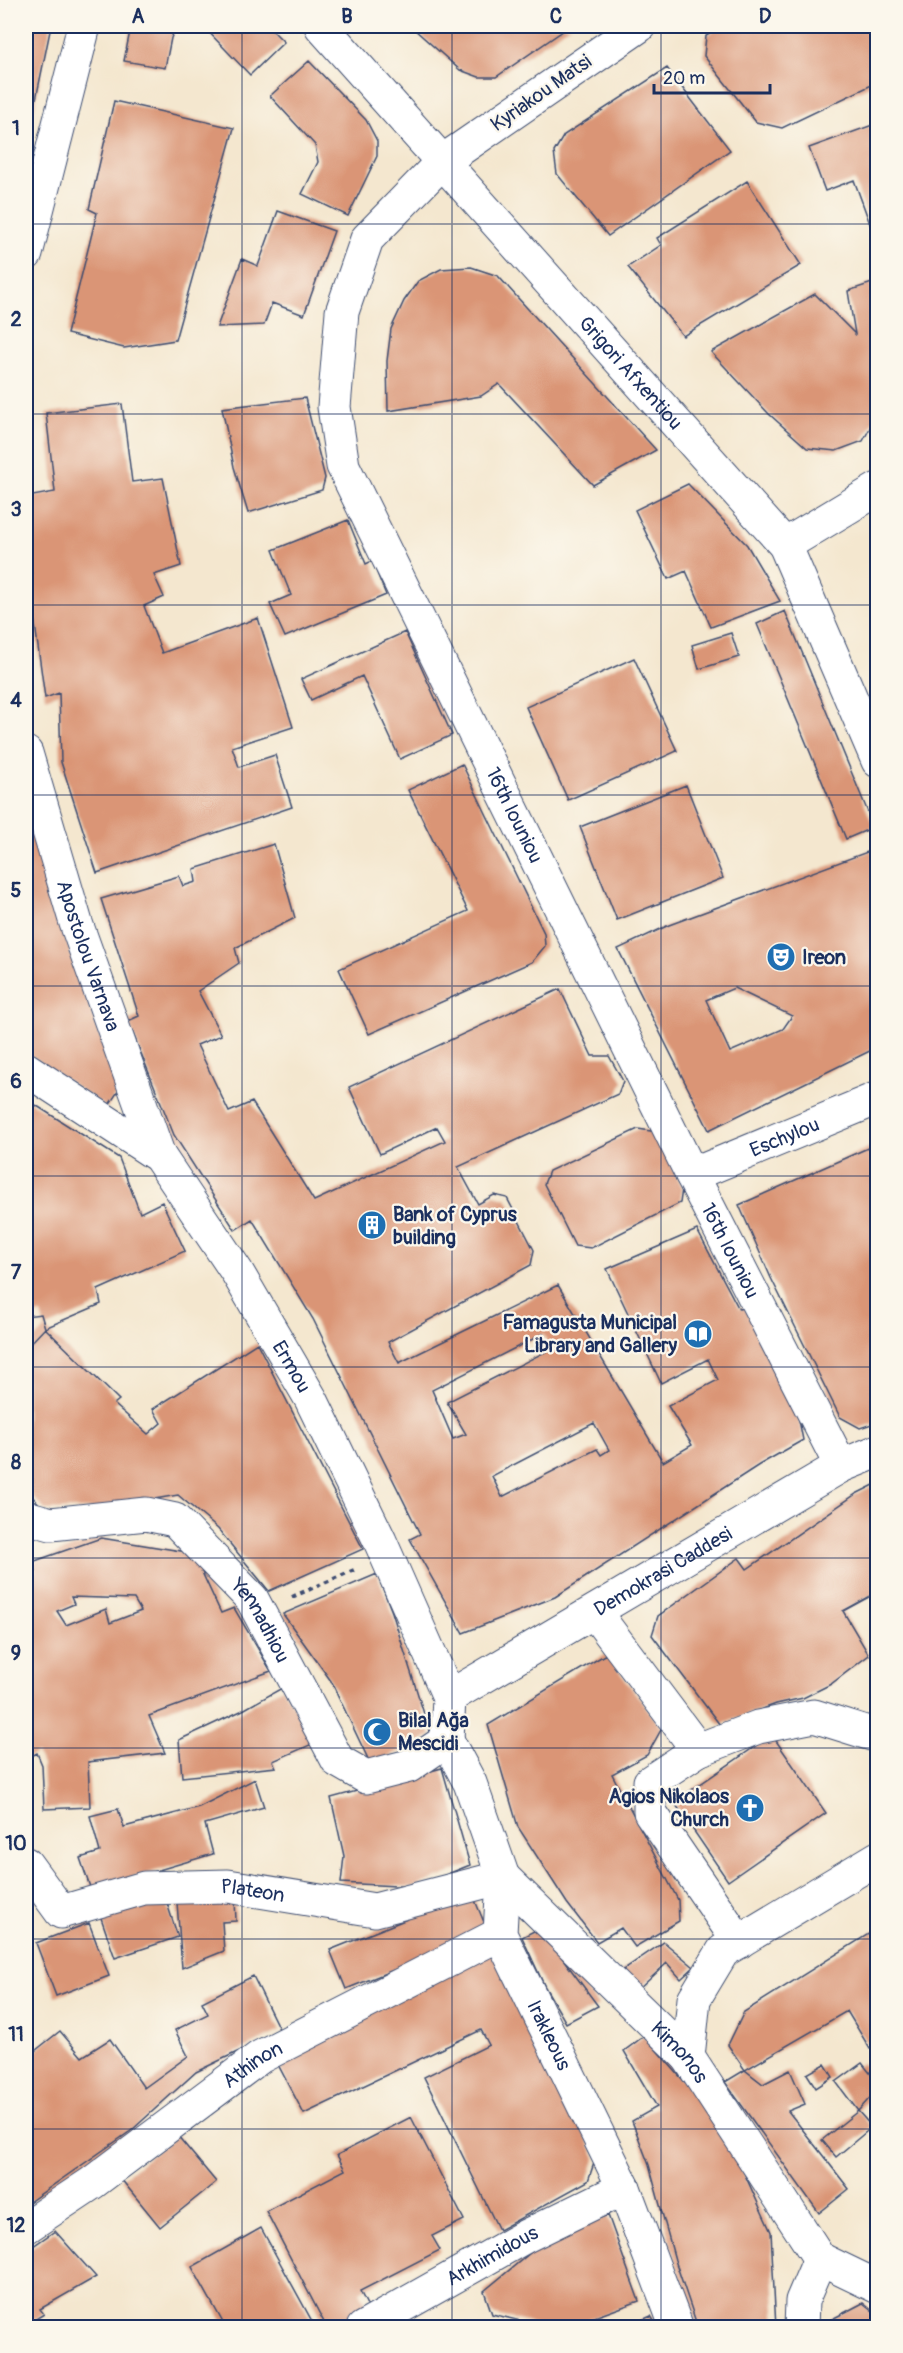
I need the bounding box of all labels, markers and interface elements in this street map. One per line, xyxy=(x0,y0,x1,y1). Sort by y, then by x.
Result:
text: A xyxy=(132,4,145,29)
text: B xyxy=(341,4,353,29)
text: C xyxy=(550,4,562,29)
text: D xyxy=(759,4,772,29)
street label: Kyriakou Matsi xyxy=(486,49,596,137)
scale bar xyxy=(654,57,770,95)
text: 20 m xyxy=(663,67,705,90)
text: 1 xyxy=(12,116,20,141)
text: 2 xyxy=(10,307,22,332)
street label: Grigori Afxentiou xyxy=(574,311,688,435)
text: 3 xyxy=(10,497,22,522)
text: 4 xyxy=(10,688,22,713)
street label: 16th Iouniou xyxy=(481,763,549,867)
street label: Apostolou Varnava xyxy=(51,877,126,1035)
text: 5 xyxy=(11,878,22,903)
theatre icon: Ireon xyxy=(765,941,797,973)
place label: Ireon xyxy=(802,945,846,970)
text: 6 xyxy=(10,1069,22,1094)
street label: Eschylou xyxy=(746,1111,823,1162)
street label: 16th Iouniou xyxy=(696,1199,765,1302)
place label: Bank of Cyprus building xyxy=(393,1202,517,1250)
building icon: Bank of Cyprus building xyxy=(356,1209,388,1241)
text: 7 xyxy=(11,1260,22,1285)
place label: Famagusta Municipal Library and Gallery xyxy=(502,1310,677,1358)
library icon: Famagusta Municipal Library and Gallery xyxy=(682,1318,714,1350)
street label: Ermou xyxy=(267,1336,317,1397)
text: 8 xyxy=(11,1450,21,1475)
street label: Demokrasi Caddesi xyxy=(589,1521,736,1622)
street label: Yennadhiou xyxy=(225,1572,296,1667)
text: 9 xyxy=(11,1641,21,1666)
place label: Bilal Ağa Mescidi xyxy=(398,1708,469,1756)
mosque icon: Bilal Ağa Mescidi xyxy=(361,1716,393,1748)
place label: Agios Nikolaos Church xyxy=(608,1784,729,1832)
church icon: Agios Nikolaos Church xyxy=(734,1792,766,1824)
text: 10 xyxy=(5,1831,27,1856)
street label: Plateon xyxy=(221,1873,287,1908)
street label: Irakleous xyxy=(522,1996,577,2074)
street label: Kimonos xyxy=(646,2016,714,2088)
text: 11 xyxy=(8,2022,24,2047)
street label: Athinon xyxy=(217,2035,287,2093)
text: 12 xyxy=(7,2213,26,2238)
street label: Arkhimidous xyxy=(441,2220,542,2291)

